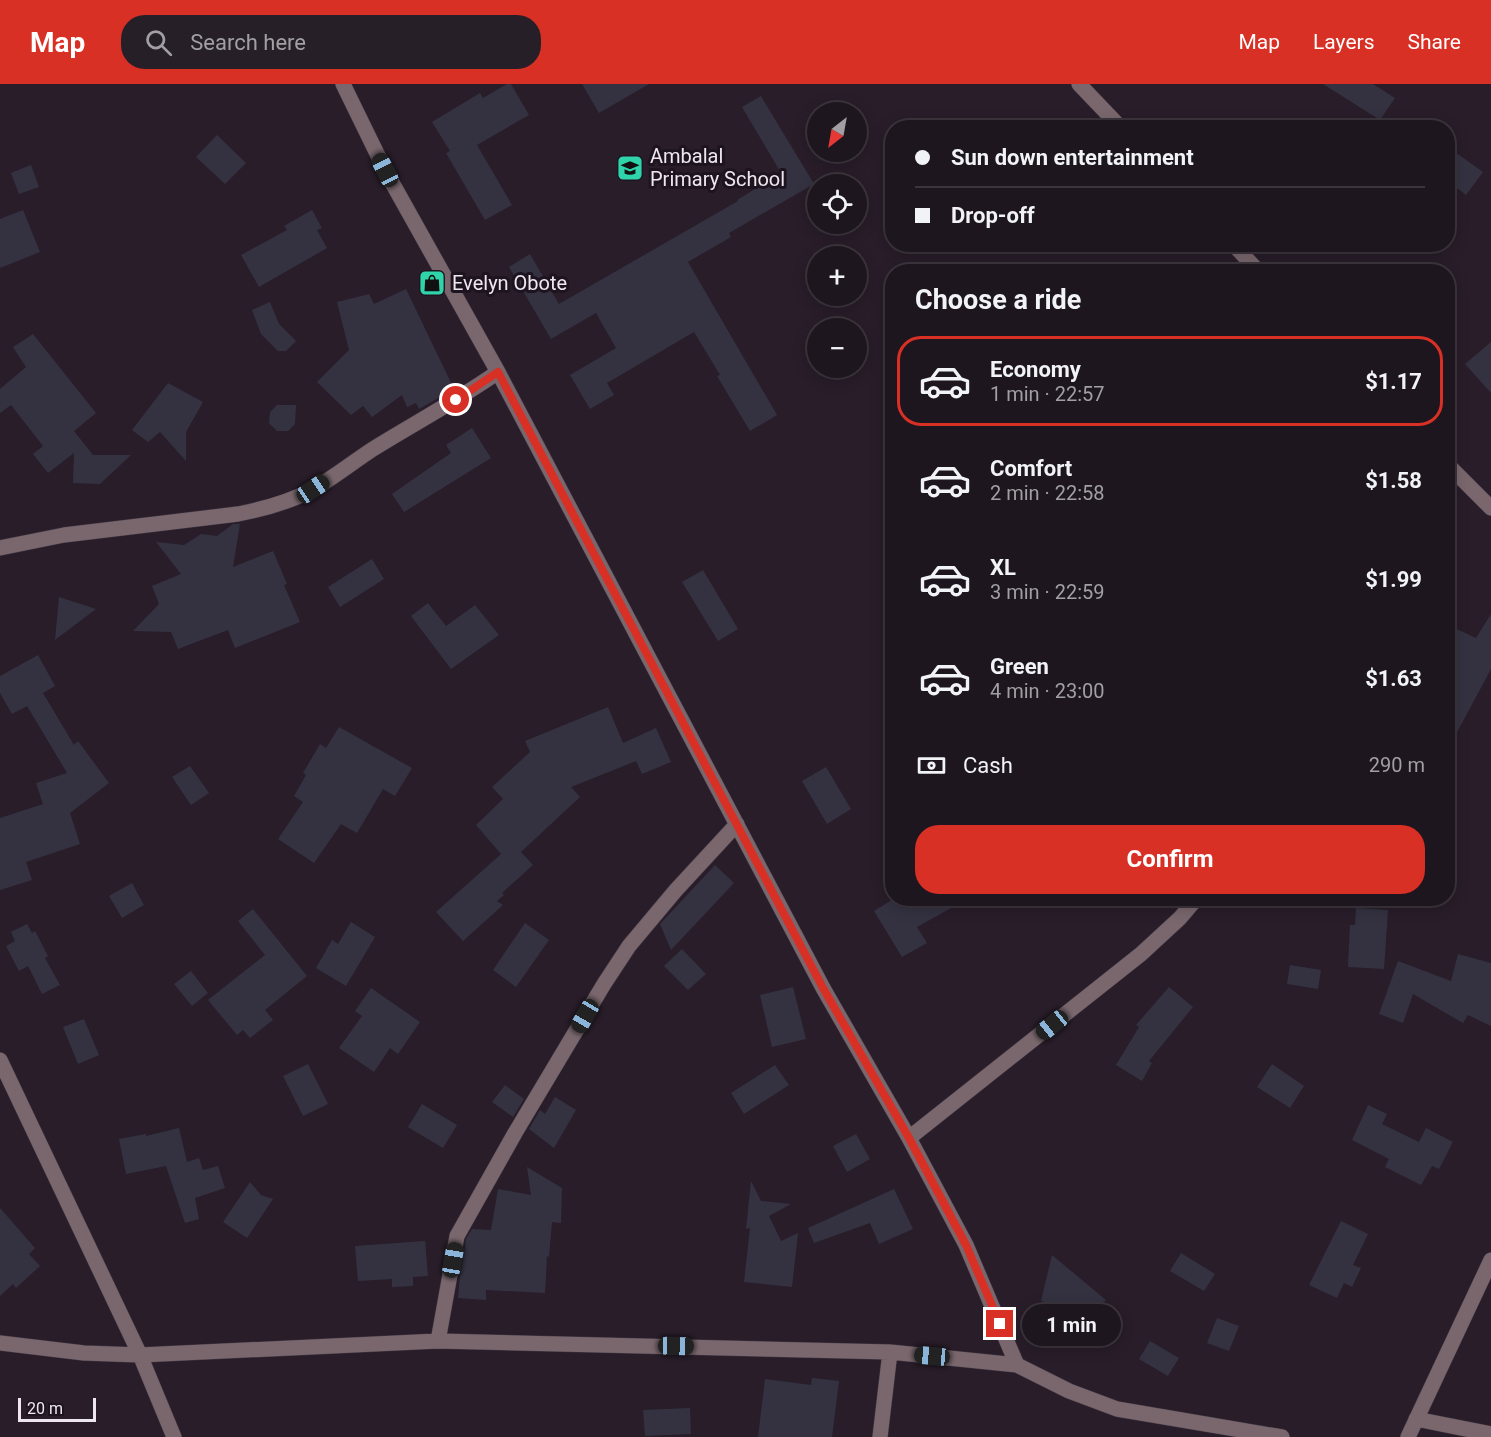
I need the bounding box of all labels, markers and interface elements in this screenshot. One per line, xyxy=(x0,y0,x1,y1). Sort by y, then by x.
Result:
search box xyxy=(121,15,541,69)
text: Map xyxy=(30,26,85,59)
icon: search xyxy=(142,26,175,59)
text: Search here xyxy=(190,30,306,55)
text: Map xyxy=(1238,30,1280,54)
text: Layers xyxy=(1313,30,1374,54)
text: Share xyxy=(1407,30,1461,54)
north arrow xyxy=(807,102,867,162)
map controls xyxy=(807,102,867,378)
place label: Ambalal Primary School xyxy=(650,144,785,191)
text: Sun down entertainment xyxy=(951,145,1194,170)
car xyxy=(369,150,401,190)
school or university icon: Ambalal Primary School xyxy=(615,153,645,183)
button: locate xyxy=(807,174,867,234)
text: Drop-off xyxy=(951,203,1035,228)
button: + xyxy=(807,246,867,306)
shop icon: Evelyn Obote xyxy=(417,268,447,298)
place label: Evelyn Obote xyxy=(452,271,567,295)
text: Choose a ride xyxy=(915,284,1081,316)
button: − xyxy=(807,318,867,378)
icon: car xyxy=(918,354,972,408)
text: Economy xyxy=(990,357,1081,382)
text: $1.17 xyxy=(1365,369,1422,394)
text: 1 min · 22:57 xyxy=(990,382,1105,406)
route start xyxy=(442,386,469,413)
icon: car xyxy=(918,453,972,507)
text: Comfort xyxy=(990,456,1072,481)
text: $1.58 xyxy=(1365,468,1422,493)
car xyxy=(293,471,333,507)
text: 2 min · 22:58 xyxy=(990,481,1105,505)
icon: car xyxy=(918,552,972,606)
text: XL xyxy=(990,555,1016,580)
text: $1.99 xyxy=(1365,567,1422,592)
text: 3 min · 22:59 xyxy=(990,580,1105,604)
icon: car xyxy=(918,651,972,705)
text: Green xyxy=(990,654,1049,679)
text: $1.63 xyxy=(1365,666,1422,691)
text: 4 min · 23:00 xyxy=(990,679,1105,703)
icon: cash xyxy=(915,749,948,782)
text: Cash xyxy=(963,753,1013,778)
text: 290 m xyxy=(1369,753,1425,777)
button: Confirm xyxy=(915,825,1425,894)
car xyxy=(568,996,602,1036)
car xyxy=(1032,1007,1072,1043)
car xyxy=(441,1241,465,1279)
callout: 1 min xyxy=(1021,1303,1120,1345)
route end xyxy=(986,1310,1013,1337)
text: 1 min xyxy=(1046,1313,1097,1337)
car xyxy=(658,1337,694,1355)
car xyxy=(913,1345,951,1367)
scale bar xyxy=(18,1395,96,1422)
text: 20 m xyxy=(27,1399,63,1418)

